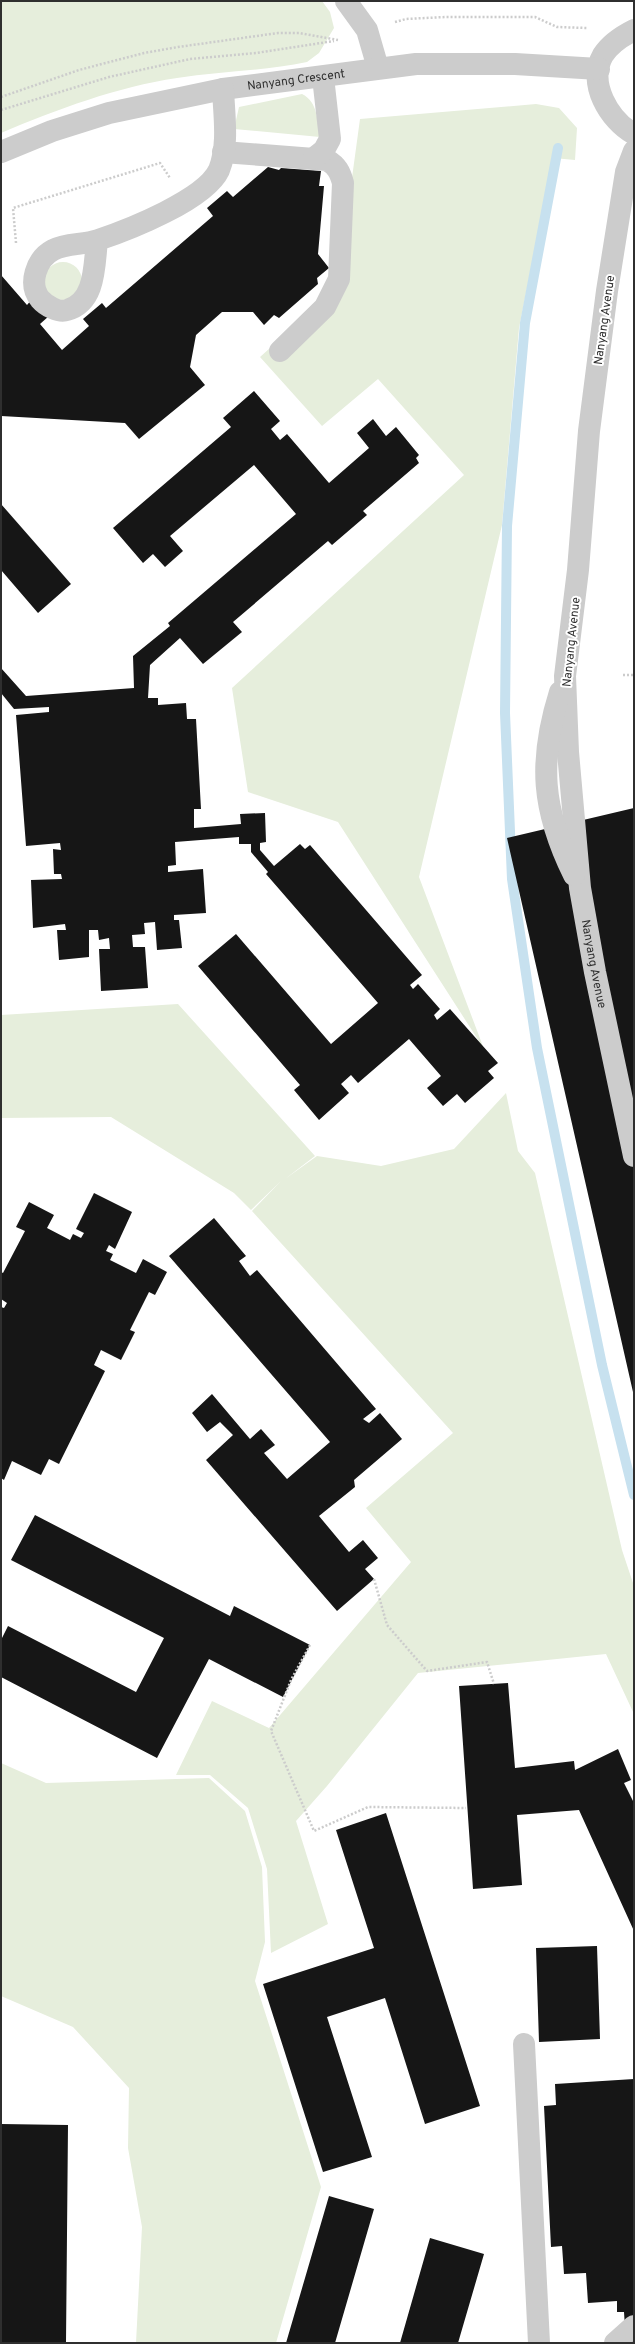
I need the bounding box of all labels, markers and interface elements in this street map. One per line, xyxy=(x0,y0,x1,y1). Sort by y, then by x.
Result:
street label: Nanyang Crescent xyxy=(246,66,346,95)
street label: Nanyang Avenue xyxy=(591,274,619,366)
street label: Nanyang Avenue xyxy=(559,596,585,688)
street label: Nanyang Avenue xyxy=(577,918,609,1010)

